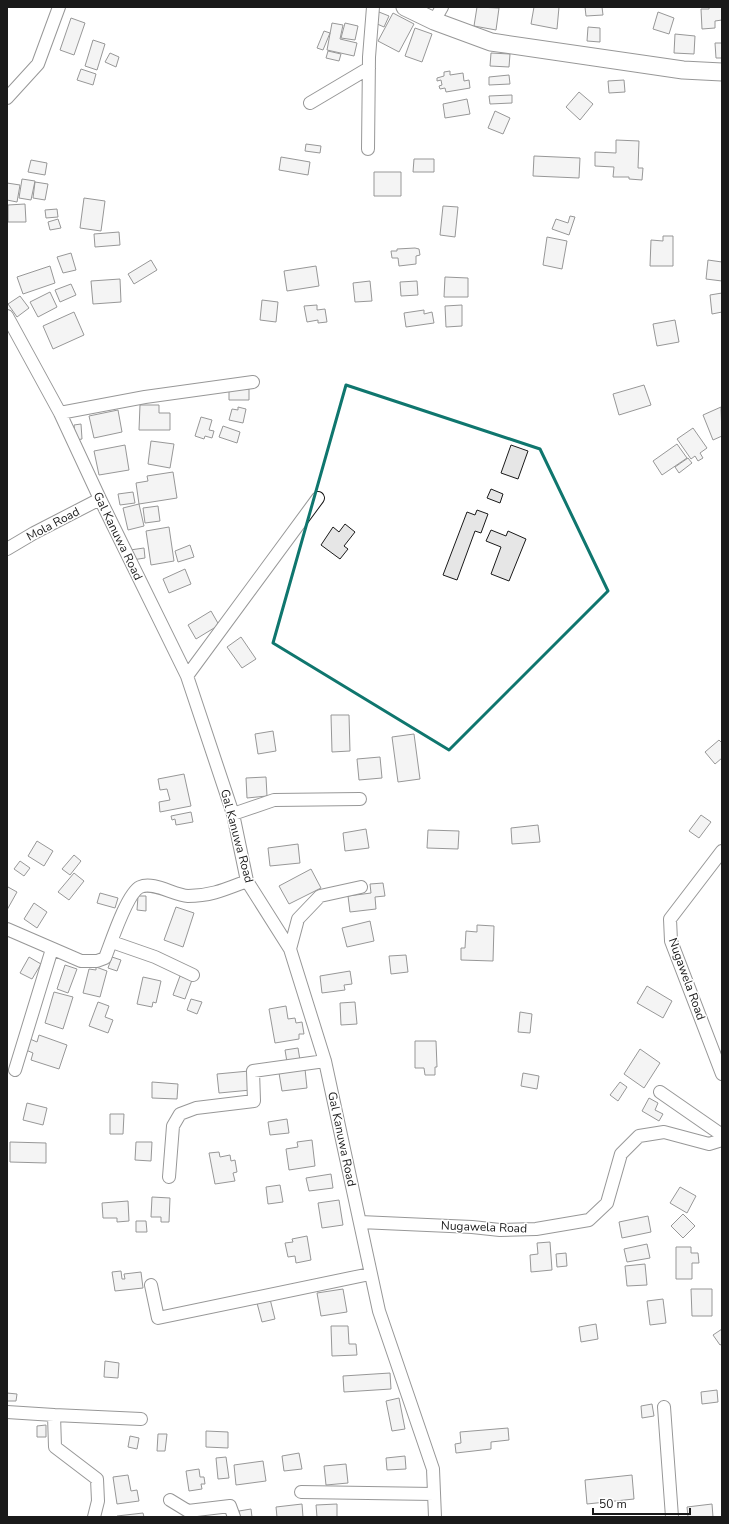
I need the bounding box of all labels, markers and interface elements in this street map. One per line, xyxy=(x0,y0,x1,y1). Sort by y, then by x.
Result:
street label: Gal Kanuwa Road xyxy=(90,489,146,583)
street label: Mola Road xyxy=(24,503,82,545)
street label: Gal Kanuwa Road xyxy=(217,787,257,885)
street label: Nugawela Road xyxy=(665,936,709,1022)
street label: Gal Kanuwa Road xyxy=(324,1090,360,1188)
street label: Nugawela Road xyxy=(441,1217,527,1237)
scale bar xyxy=(593,1490,690,1516)
text: 50 m xyxy=(599,1496,627,1512)

